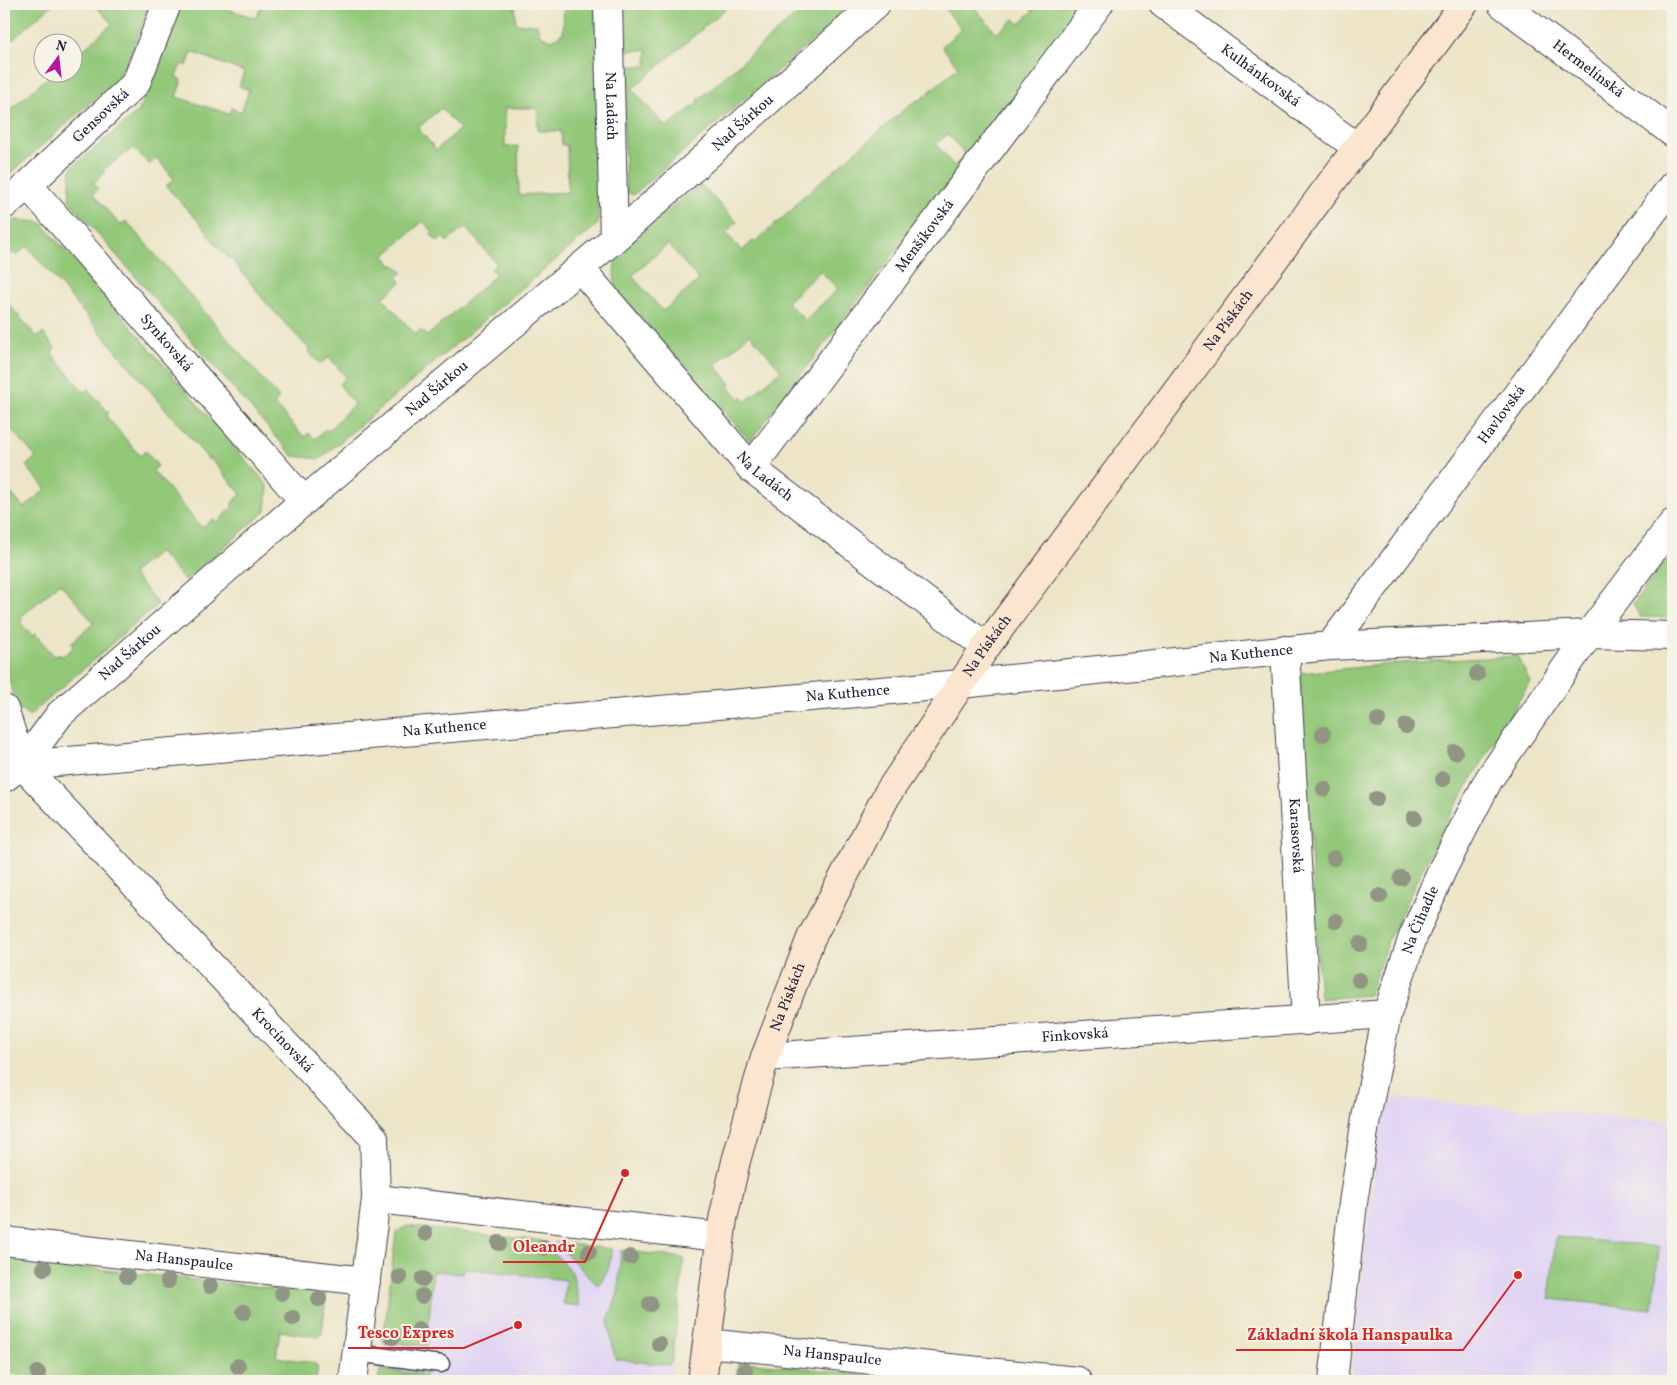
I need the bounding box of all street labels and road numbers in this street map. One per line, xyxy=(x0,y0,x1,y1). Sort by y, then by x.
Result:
street label: Hermelínská xyxy=(1548,35,1629,103)
street label: Kulhánkovská xyxy=(1216,39,1305,112)
street label: Na Ladách xyxy=(599,71,622,141)
street label: Gensovská xyxy=(68,84,134,148)
street label: Nad Šárkou xyxy=(708,90,779,157)
street label: Menšíkovská xyxy=(891,195,959,277)
street label: Na Pískách xyxy=(1199,285,1259,356)
street label: Synkovská xyxy=(135,309,197,377)
street label: Nad Šárkou xyxy=(401,356,473,421)
street label: Havlovská xyxy=(1473,381,1531,449)
street label: Na Ladách xyxy=(731,447,797,507)
street label: Na Pískách xyxy=(958,610,1017,681)
street label: Nad Šárkou xyxy=(94,620,166,686)
street label: Na Kuthence xyxy=(1208,639,1294,669)
street label: Na Kuthence xyxy=(805,680,891,708)
street label: Na Kuthence xyxy=(401,714,487,743)
street label: Karasovská xyxy=(1283,797,1308,874)
street label: Na Čihadle xyxy=(1397,883,1444,957)
street label: Na Pískách xyxy=(765,960,811,1035)
street label: Krocínovská xyxy=(246,1004,318,1078)
street label: Finkovská xyxy=(1041,1023,1110,1048)
street label: Na Hanspaulce xyxy=(134,1245,234,1277)
street label: Na Hanspaulce xyxy=(782,1340,883,1371)

